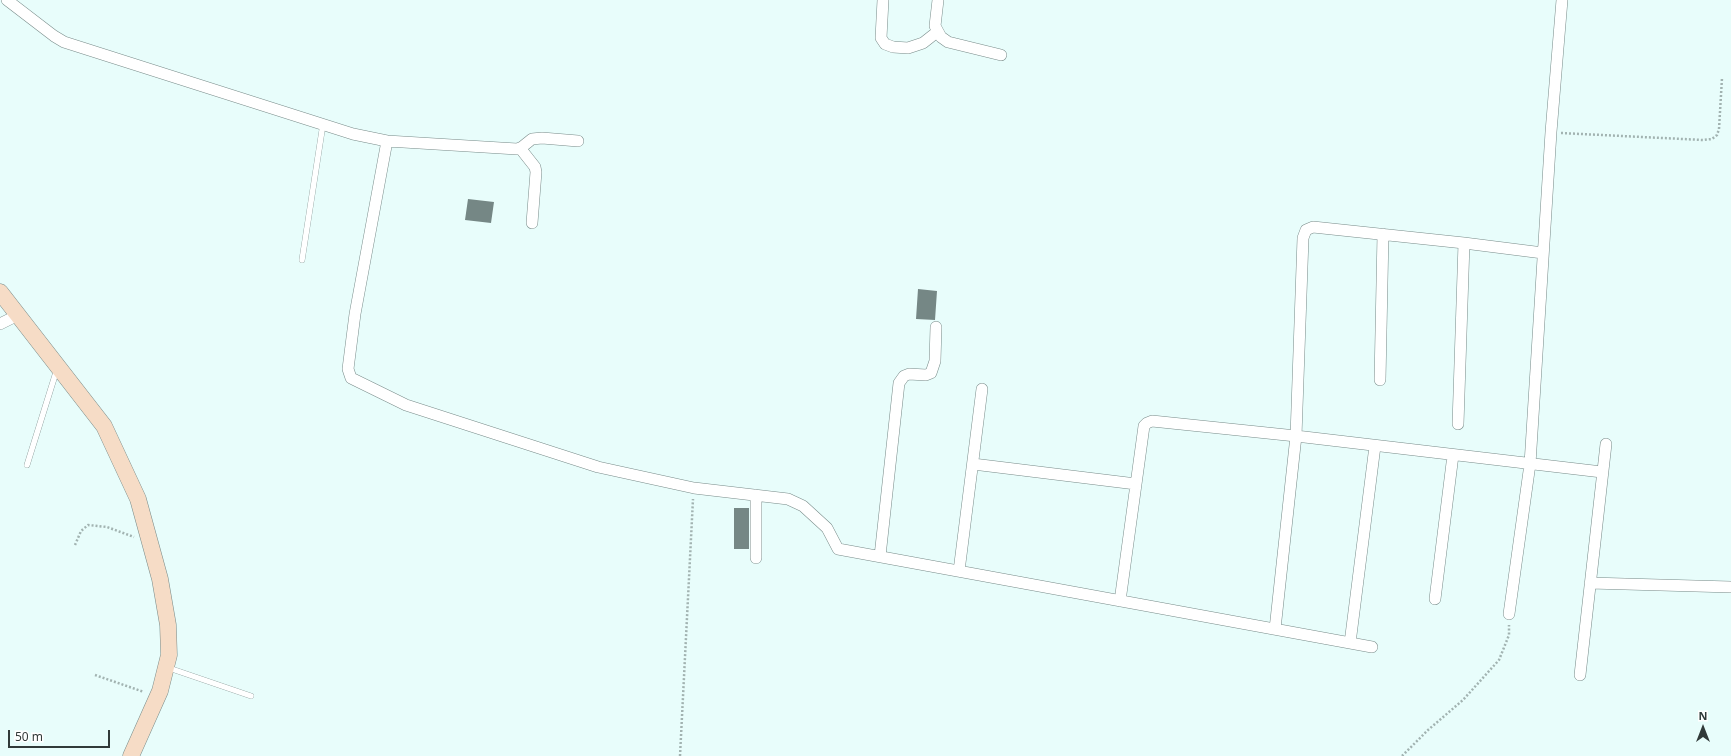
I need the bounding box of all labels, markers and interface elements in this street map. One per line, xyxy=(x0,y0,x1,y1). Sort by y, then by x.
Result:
north arrow xyxy=(1683,708,1723,748)
text: N xyxy=(1699,708,1707,723)
scale bar xyxy=(10,722,112,748)
text: 50 m xyxy=(15,728,43,745)

